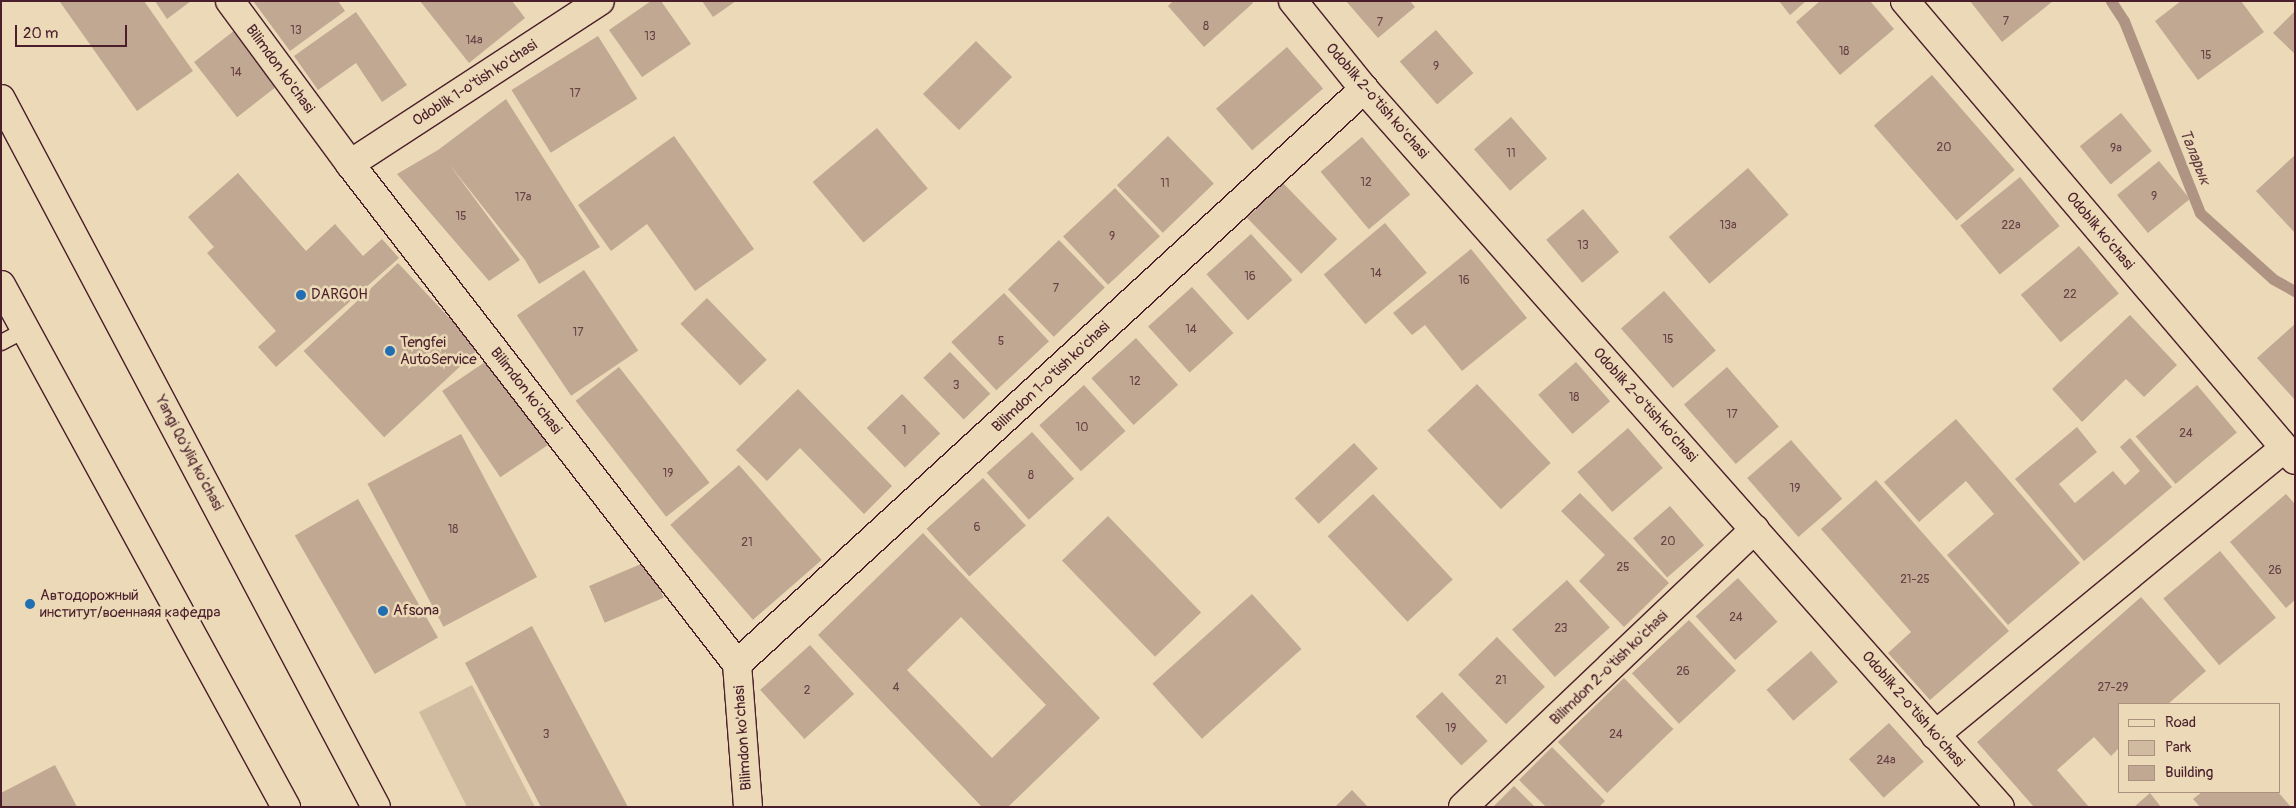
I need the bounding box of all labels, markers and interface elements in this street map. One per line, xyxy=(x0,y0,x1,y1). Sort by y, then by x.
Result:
scale bar xyxy=(18,15,130,47)
house number: 7 xyxy=(2003,15,2009,29)
house number: 7 xyxy=(1377,16,1383,30)
house number: 8 xyxy=(1203,20,1209,34)
street label: Bilimdon ko'chasi xyxy=(242,21,318,117)
text: 20 m xyxy=(23,24,58,43)
house number: 13 xyxy=(290,24,302,38)
house number: 13 xyxy=(644,30,656,44)
house number: 14a xyxy=(465,34,483,48)
street label: Odoblik 1-o'tish ko'chasi xyxy=(409,36,541,130)
street label: Odoblik 2-o'tish ko'chasi xyxy=(1322,39,1432,163)
house number: 18 xyxy=(1839,45,1849,59)
house number: 15 xyxy=(2200,49,2212,63)
house number: 9 xyxy=(1433,60,1439,74)
house number: 14 xyxy=(230,66,242,80)
house number: 17 xyxy=(569,87,581,101)
water label: Таларык xyxy=(2175,126,2215,188)
house number: 20 xyxy=(1937,141,1951,155)
house number: 9a xyxy=(2110,142,2122,156)
house number: 11 xyxy=(1506,147,1516,161)
house number: 12 xyxy=(1360,176,1372,190)
house number: 11 xyxy=(1160,177,1170,191)
street label: Odoblik ko'chasi xyxy=(2062,188,2138,274)
house number: 9 xyxy=(2151,190,2157,204)
house number: 17a xyxy=(515,191,531,205)
house number: 15 xyxy=(455,210,467,224)
house number: 13a xyxy=(1720,219,1736,233)
house number: 22а xyxy=(2002,219,2020,233)
house number: 9 xyxy=(1109,230,1115,244)
house number: 13 xyxy=(1577,239,1589,253)
house number: 14 xyxy=(1370,267,1382,281)
house number: 16 xyxy=(1244,270,1256,284)
house number: 16 xyxy=(1458,274,1470,288)
house number: 7 xyxy=(1053,282,1059,296)
place label: DARGOH xyxy=(311,286,368,304)
house number: 22 xyxy=(2063,288,2077,302)
marker: DARGOH xyxy=(295,289,307,301)
street label: Bilimdon 1-o'tish ko'chasi xyxy=(988,318,1114,436)
house number: 14 xyxy=(1185,323,1197,337)
house number: 17 xyxy=(572,326,584,340)
place label: Tengfei AutoService xyxy=(400,333,477,368)
house number: 15 xyxy=(1662,333,1674,347)
house number: 5 xyxy=(998,335,1004,349)
street label: Bilimdon ko'chasi xyxy=(486,344,566,438)
street label: Odoblik 2-o'tish ko'chasi xyxy=(1589,344,1701,466)
marker: Tengfei AutoService xyxy=(384,345,396,357)
house number: 12 xyxy=(1129,375,1141,389)
house number: 3 xyxy=(953,379,959,393)
house number: 18 xyxy=(1569,391,1579,405)
street label: Yangi Qo'yliq ko'chasi xyxy=(151,392,227,514)
house number: 17 xyxy=(1726,408,1738,422)
house number: 10 xyxy=(1076,421,1088,435)
house number: 1 xyxy=(902,424,906,438)
house number: 24 xyxy=(2179,427,2193,441)
house number: 19 xyxy=(663,467,673,481)
house number: 8 xyxy=(1028,469,1034,483)
house number: 19 xyxy=(1790,482,1800,496)
house number: 6 xyxy=(974,521,980,535)
house number: 18 xyxy=(448,523,458,537)
house number: 20 xyxy=(1661,535,1675,549)
house number: 21 xyxy=(741,536,753,550)
house number: 25 xyxy=(1616,561,1630,575)
house number: 26 xyxy=(2268,564,2282,578)
house number: 21-25 xyxy=(1900,573,1930,587)
place label: Автодорожный институт/военнаяя кафедра xyxy=(40,586,220,621)
marker: Автодорожный институт/военнаяя кафедра xyxy=(24,598,36,610)
place label: Afsona xyxy=(393,602,439,620)
marker: Afsona xyxy=(377,605,389,617)
street label: Bilimdon 2-o'tish ko'chasi xyxy=(1546,607,1672,729)
house number: 24 xyxy=(1729,611,1743,625)
house number: 23 xyxy=(1554,622,1568,636)
street label: Odoblik 2-o'tish ko'chasi xyxy=(1858,647,1968,771)
house number: 26 xyxy=(1676,665,1690,679)
house number: 21 xyxy=(1495,674,1507,688)
house number: 4 xyxy=(893,681,899,695)
house number: 27-29 xyxy=(2097,681,2129,695)
house number: 2 xyxy=(804,684,810,698)
street label: Bilimdon ko'chasi xyxy=(730,685,756,791)
legend xyxy=(2118,703,2281,793)
text: Road xyxy=(2165,713,2196,732)
house number: 19 xyxy=(1446,722,1456,736)
house number: 3 xyxy=(543,728,549,742)
house number: 24 xyxy=(1609,728,1623,742)
text: Park xyxy=(2165,738,2191,757)
house number: 24a xyxy=(1876,754,1896,768)
text: Building xyxy=(2165,763,2213,782)

